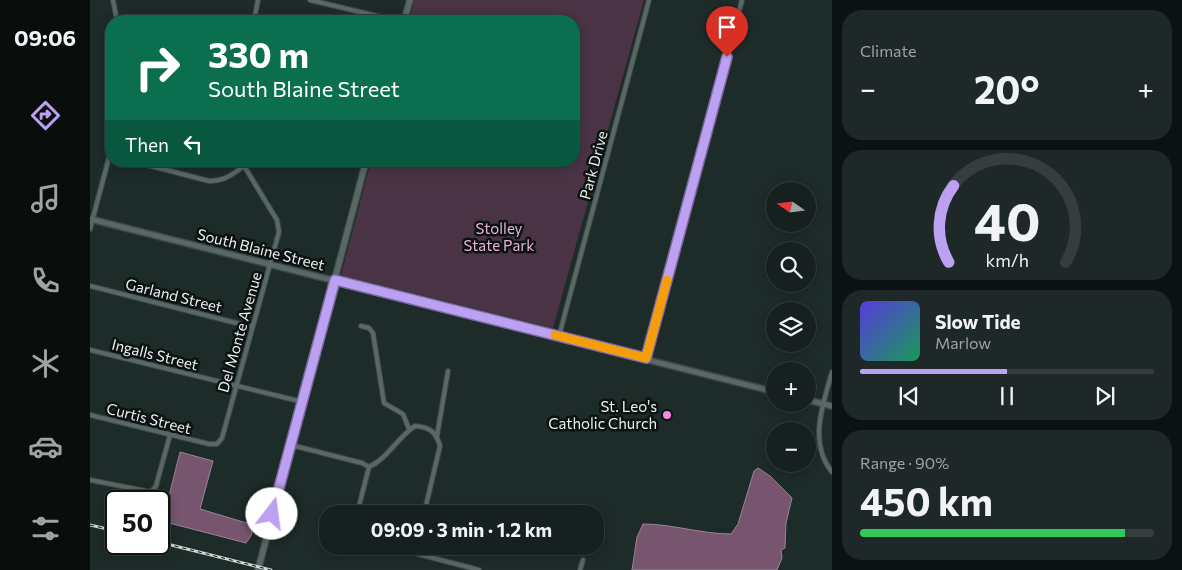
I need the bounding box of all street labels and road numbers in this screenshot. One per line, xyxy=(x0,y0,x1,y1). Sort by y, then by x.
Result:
street label: Park Drive xyxy=(575,129,611,201)
street label: South Blaine Street xyxy=(195,224,327,274)
street label: Del Monte Avenue xyxy=(213,270,265,394)
street label: Garland Street xyxy=(124,274,224,316)
street label: Ingalls Street xyxy=(110,335,200,373)
street label: Curtis Street xyxy=(105,399,193,437)

